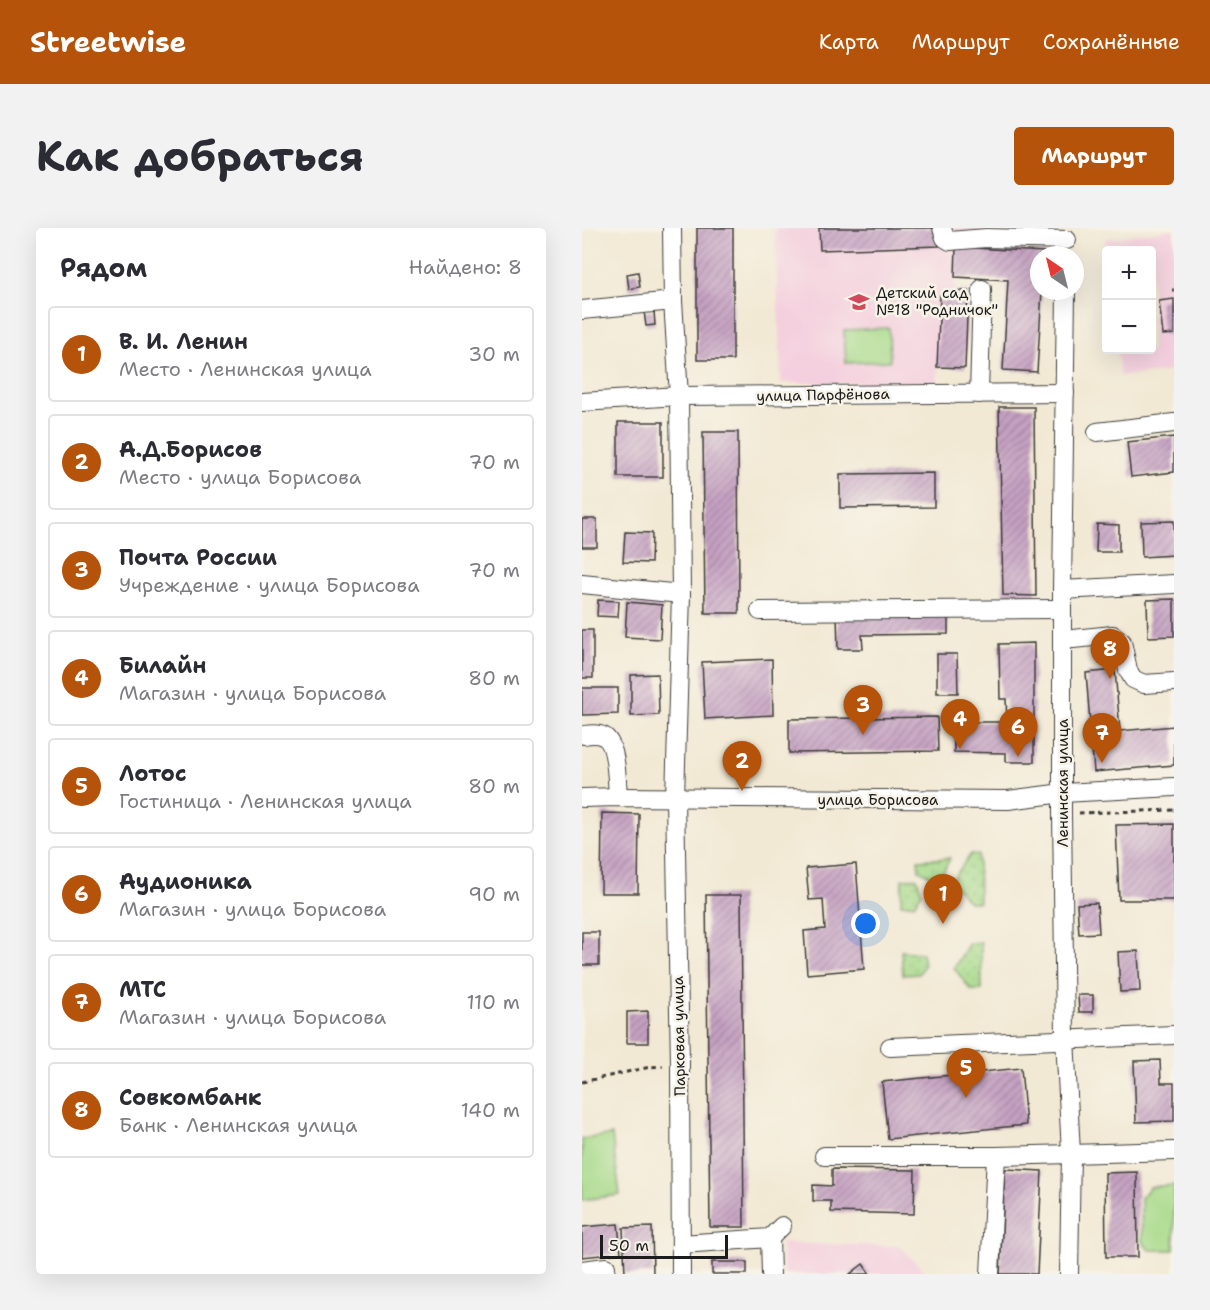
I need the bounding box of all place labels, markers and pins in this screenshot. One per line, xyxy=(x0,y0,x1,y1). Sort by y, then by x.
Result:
place label: Детский сад №18 "Родничок" xyxy=(876,283,998,320)
school or university icon: Детский сад №18 "Родничок" xyxy=(847,290,871,314)
pin: 8 xyxy=(1090,630,1130,679)
pin: 3 xyxy=(844,686,882,735)
pin: 4 xyxy=(940,700,980,749)
pin: 6 xyxy=(998,708,1038,757)
pin: 7 xyxy=(1082,714,1122,763)
pin: 2 xyxy=(722,742,762,791)
pin: 1 xyxy=(924,874,962,924)
pin: 5 xyxy=(946,1048,986,1098)

